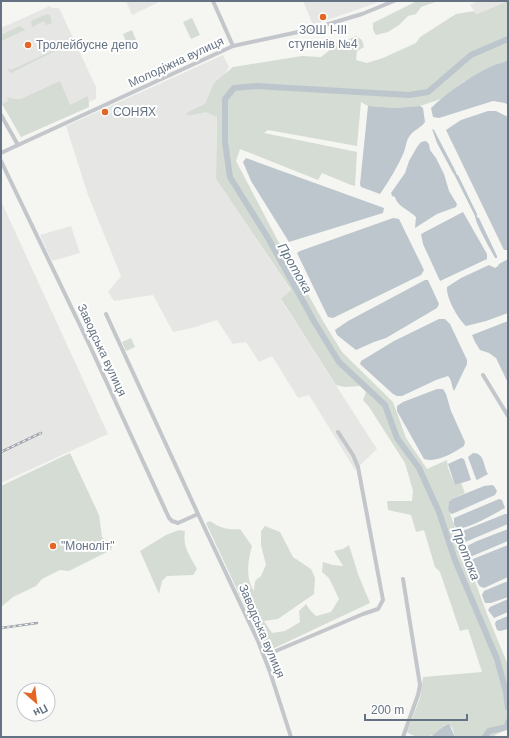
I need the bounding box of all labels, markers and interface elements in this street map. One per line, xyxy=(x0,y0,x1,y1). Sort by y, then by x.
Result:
marker: ЗОШ І-ІІІ ступенів №4 xyxy=(318,12,328,22)
place label: ЗОШ І-ІІІ ступенів №4 xyxy=(288,23,358,51)
street label: Молодіжна вулиця xyxy=(126,34,226,90)
place label: Тролейбусне депо xyxy=(36,38,138,52)
marker: Тролейбусне депо xyxy=(23,40,33,50)
place label: СОНЯХ xyxy=(113,105,156,119)
marker: СОНЯХ xyxy=(100,107,110,117)
water label: Протока xyxy=(275,240,315,296)
street label: Заводська вулиця xyxy=(74,302,130,398)
water label: Протока xyxy=(449,526,483,582)
place label: "Моноліт" xyxy=(61,539,115,553)
marker: "Моноліт" xyxy=(48,541,58,551)
street label: Заводська вулиця xyxy=(236,582,288,680)
north arrow xyxy=(16,682,56,722)
scale bar xyxy=(365,696,467,722)
text: Пн xyxy=(31,702,50,720)
text: 200 m xyxy=(371,703,404,717)

